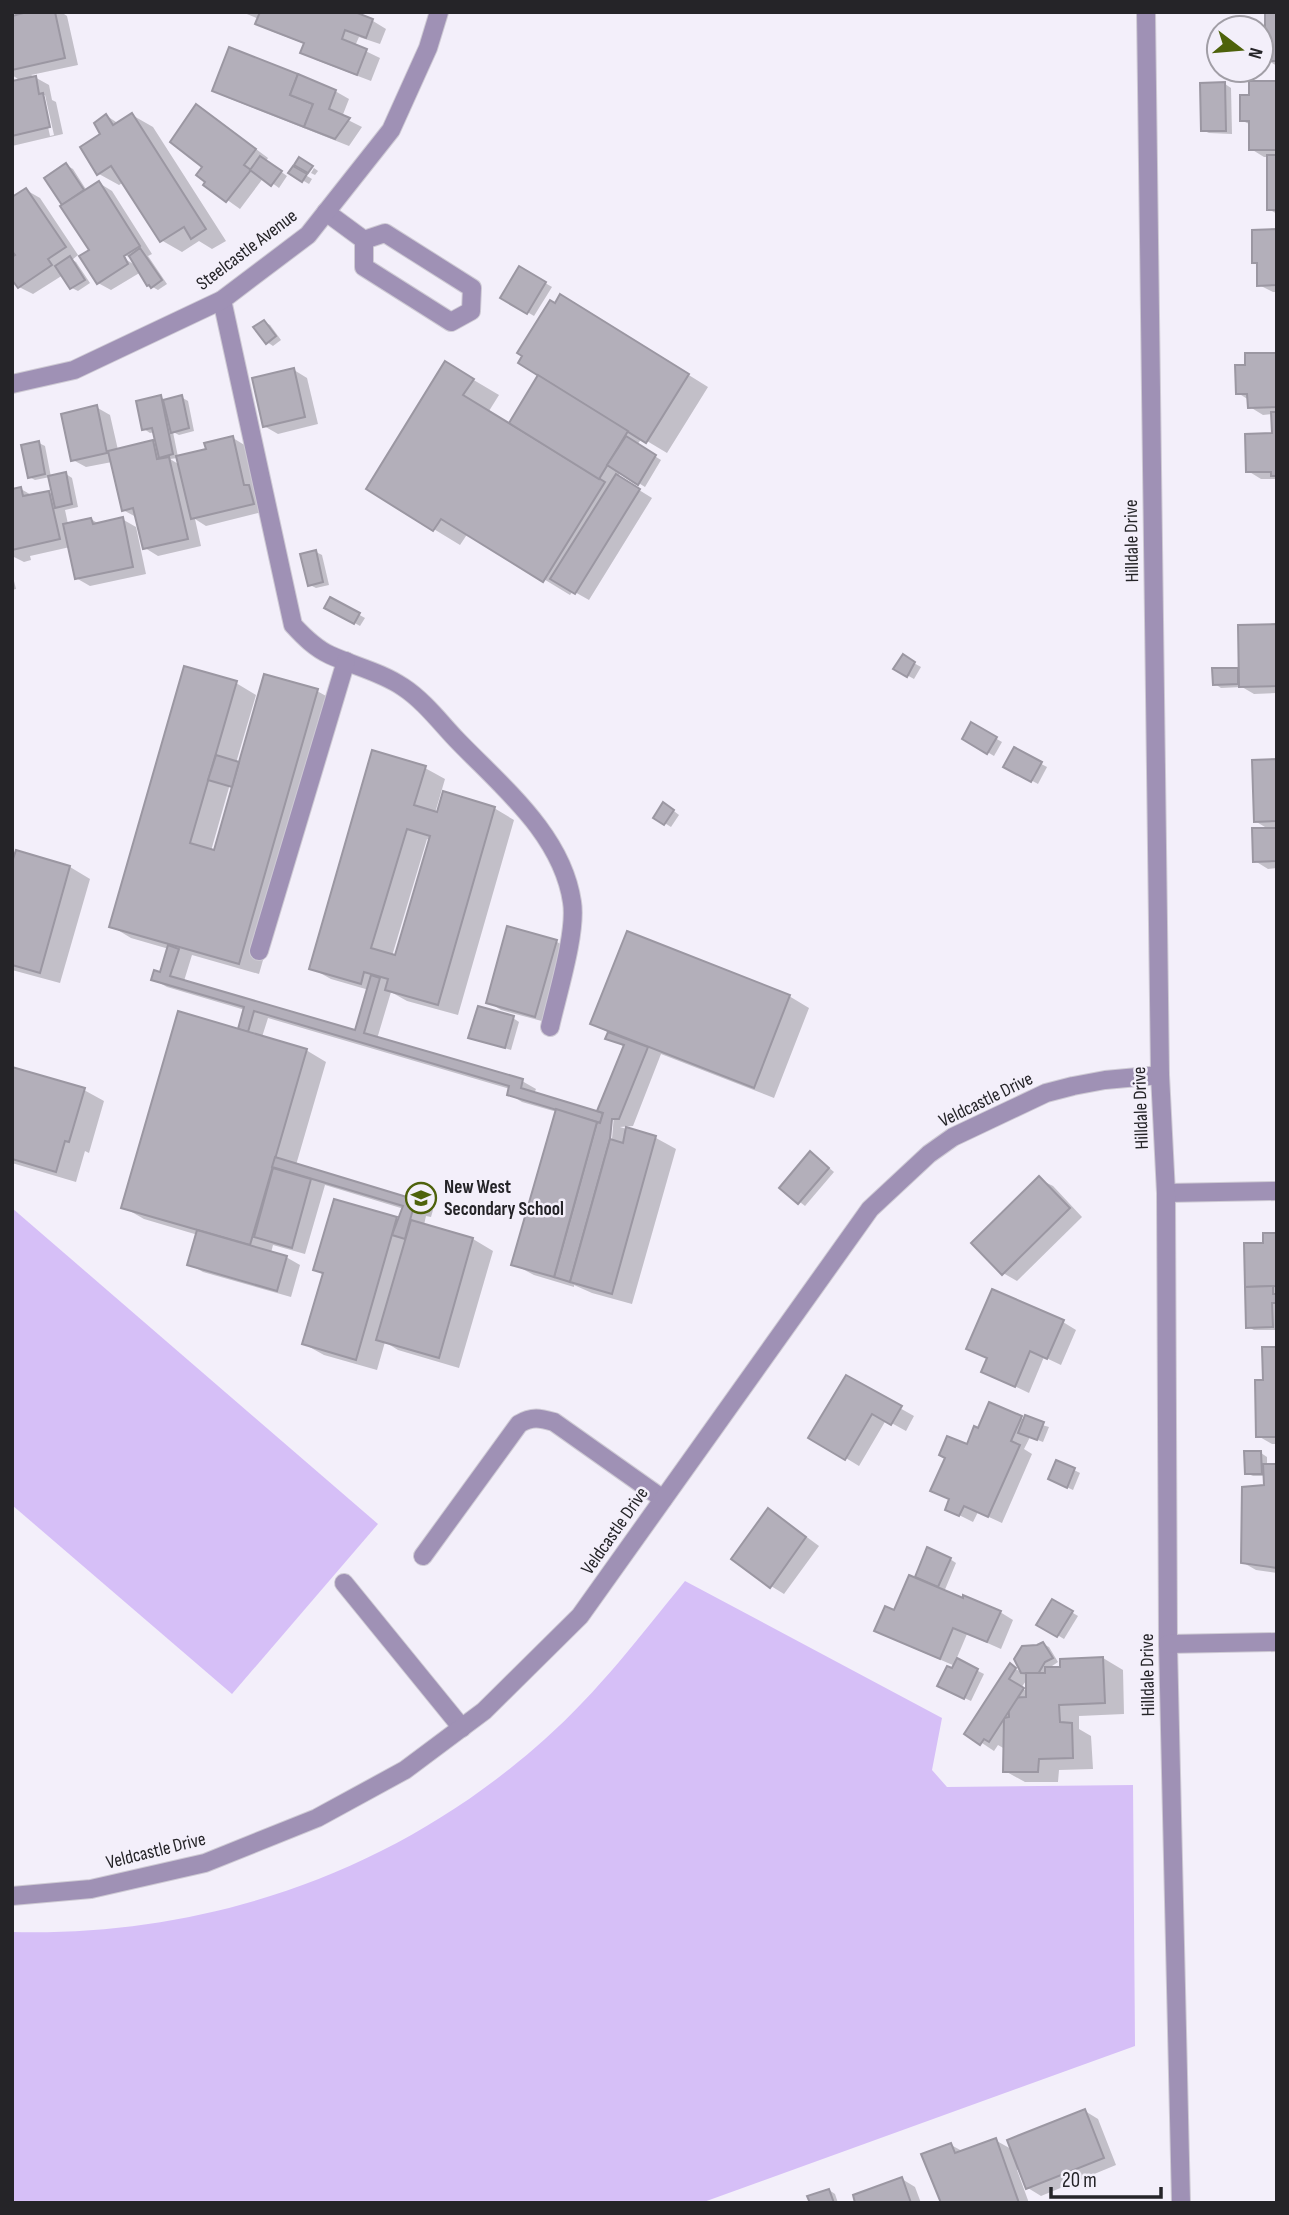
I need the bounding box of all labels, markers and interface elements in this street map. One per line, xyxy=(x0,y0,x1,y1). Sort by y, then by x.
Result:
north arrow xyxy=(1205,14,1275,84)
text: N xyxy=(1242,45,1267,61)
street label: Steelcastle Avenue xyxy=(192,205,302,295)
street label: Hilldale Drive xyxy=(1120,499,1144,583)
street label: Hilldale Drive xyxy=(1128,1066,1154,1150)
street label: Veldcastle Drive xyxy=(935,1067,1037,1133)
place label: New West Secondary School xyxy=(444,1176,564,1221)
school or university icon: New West Secondary School xyxy=(404,1181,438,1215)
street label: Veldcastle Drive xyxy=(576,1483,654,1579)
street label: Hilldale Drive xyxy=(1136,1633,1160,1717)
street label: Veldcastle Drive xyxy=(104,1828,208,1874)
scale bar xyxy=(1051,2156,1161,2200)
text: 20 m xyxy=(1062,2168,1097,2193)

